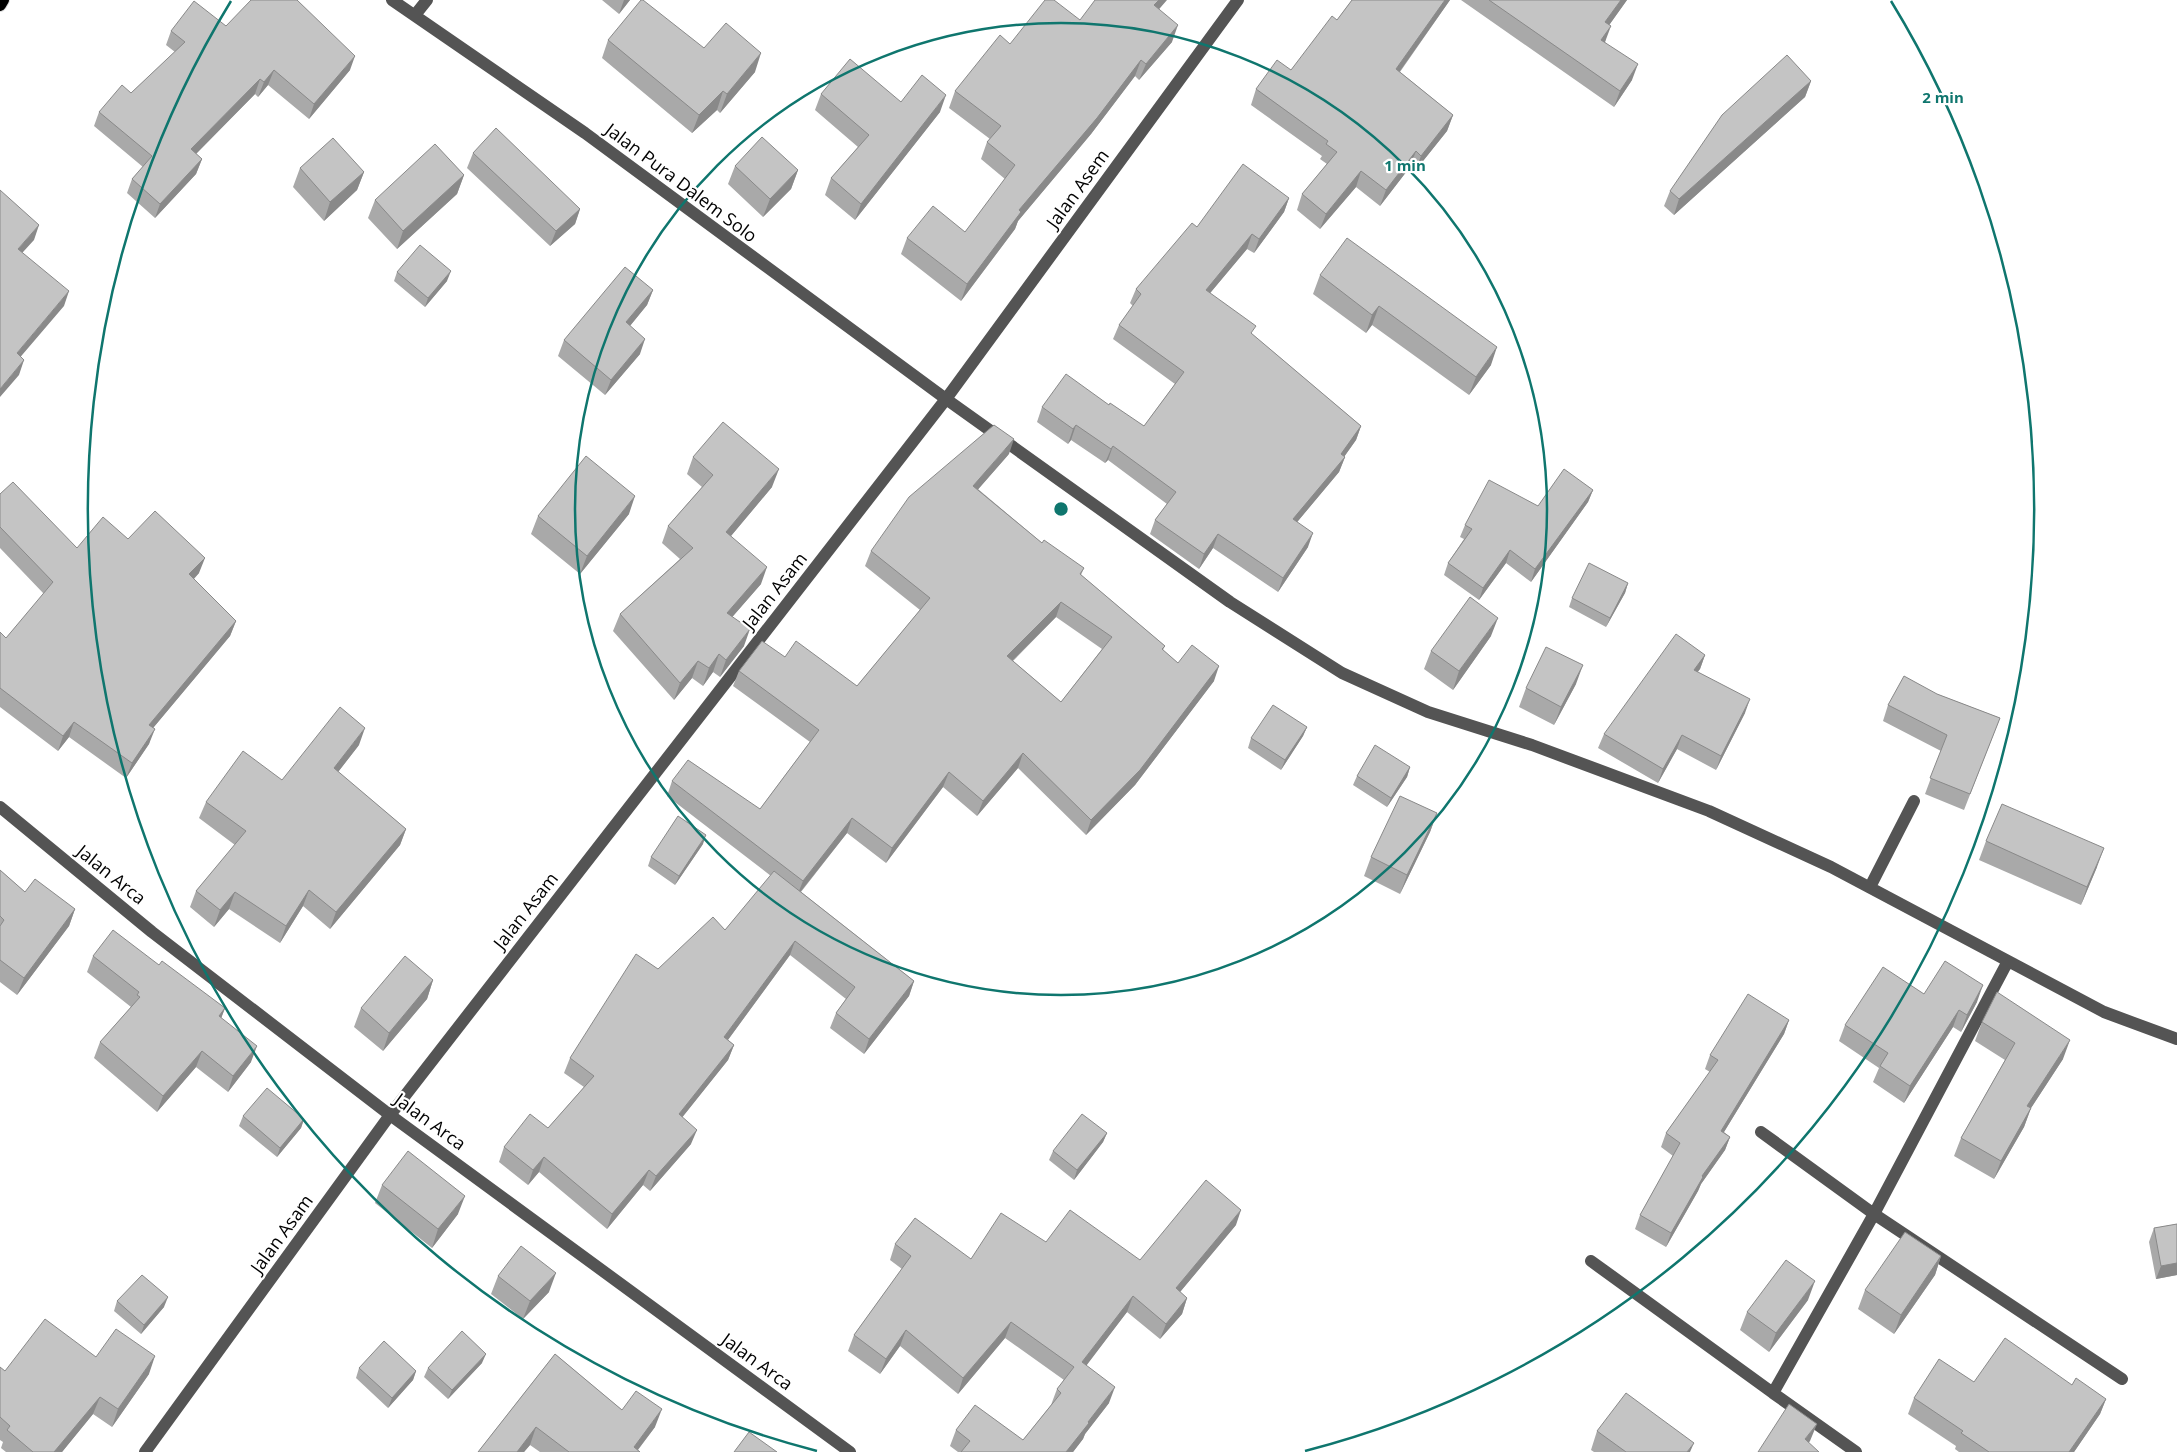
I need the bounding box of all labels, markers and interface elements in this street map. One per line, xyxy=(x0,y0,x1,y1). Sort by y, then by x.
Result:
text: 2 min xyxy=(1922,87,1964,107)
street label: Jalan Pura Dalem Solo xyxy=(599,116,762,247)
street label: Jalan Asem xyxy=(1039,144,1114,234)
text: 1 min xyxy=(1384,155,1426,175)
centre of rings xyxy=(1052,500,1070,518)
street label: Jalan Asam xyxy=(735,547,812,635)
street label: Jalan Arca xyxy=(70,838,151,909)
street label: Jalan Asam xyxy=(486,867,563,955)
street label: Jalan Arca xyxy=(389,1086,471,1155)
street label: Jalan Asam xyxy=(243,1189,318,1279)
street label: Jalan Arca xyxy=(716,1326,798,1395)

